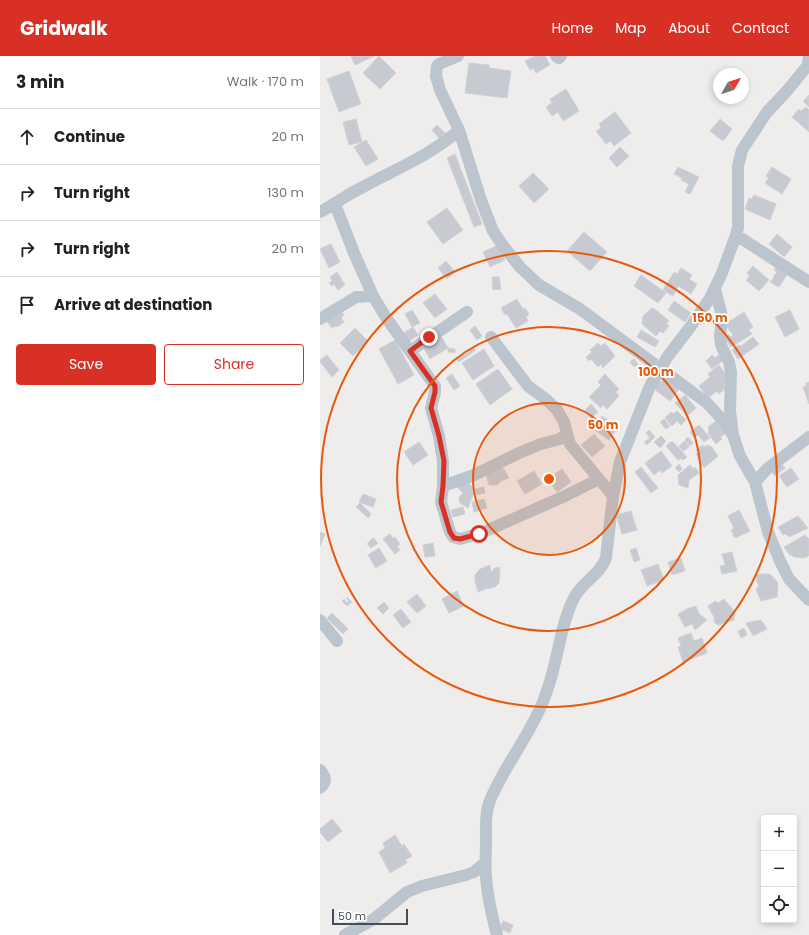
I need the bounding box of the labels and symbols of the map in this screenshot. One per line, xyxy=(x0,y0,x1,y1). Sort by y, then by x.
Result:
north arrow xyxy=(713,68,749,104)
text: 150 m xyxy=(692,309,728,326)
route end xyxy=(420,328,438,346)
text: 100 m xyxy=(638,363,674,380)
text: 50 m xyxy=(588,416,619,433)
centre of rings xyxy=(542,472,556,486)
route start xyxy=(470,525,488,543)
scale bar xyxy=(332,907,408,926)

